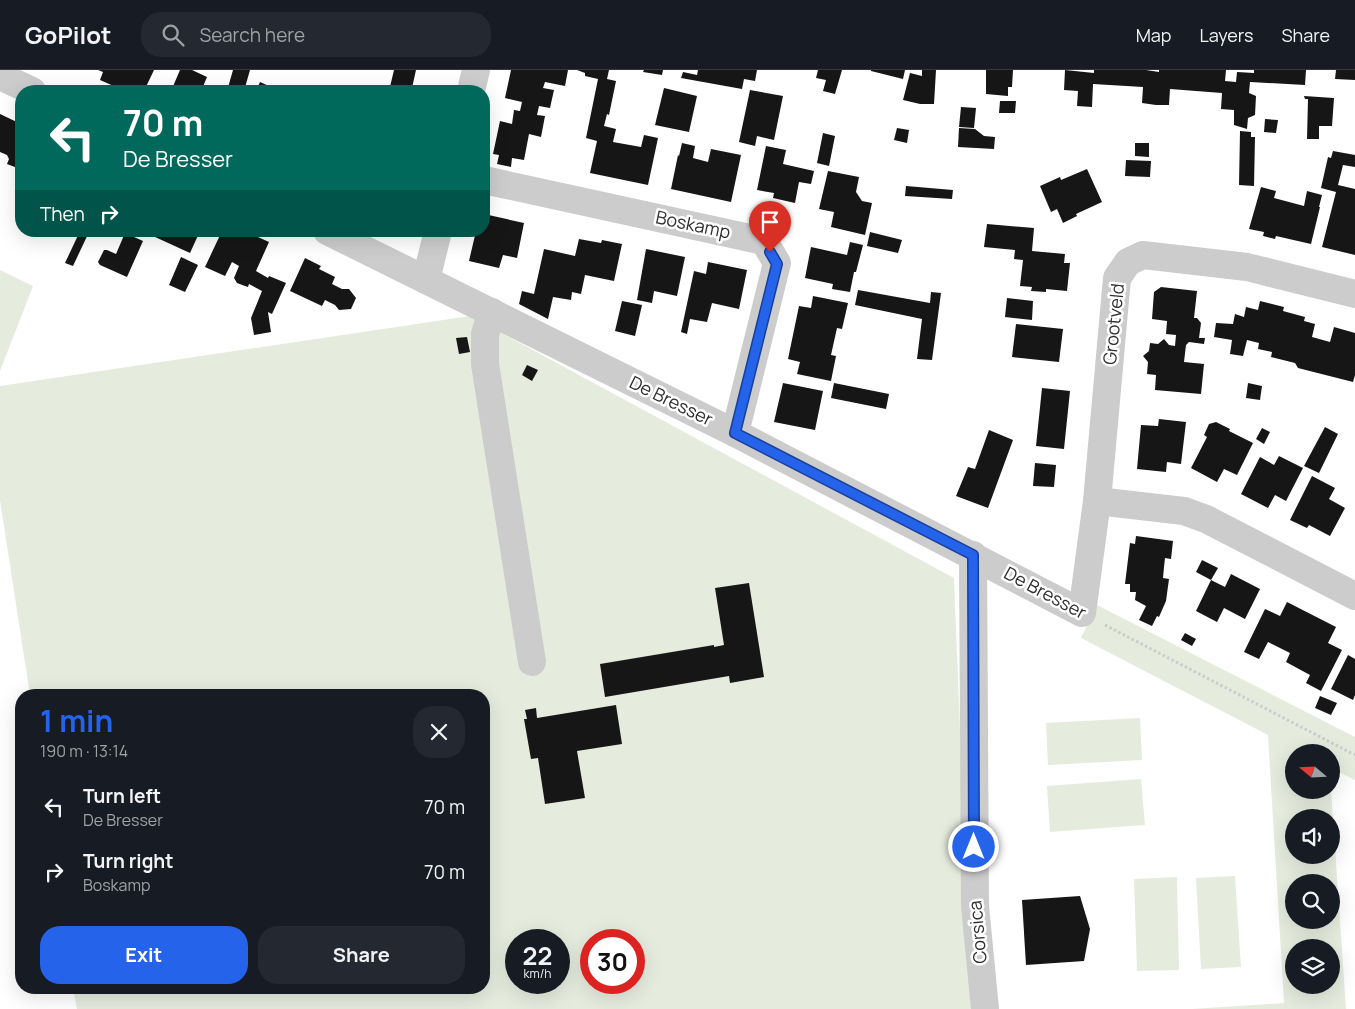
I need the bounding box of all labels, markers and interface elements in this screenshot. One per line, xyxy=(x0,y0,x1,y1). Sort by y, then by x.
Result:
search box xyxy=(141,12,491,57)
text: GoPilot xyxy=(25,18,111,51)
icon: search xyxy=(159,21,187,49)
text: Search here xyxy=(199,22,305,48)
text: Map xyxy=(1136,23,1171,47)
text: Layers xyxy=(1199,23,1253,47)
text: Share xyxy=(1281,23,1330,47)
text: 70 m xyxy=(123,99,203,147)
icon: left xyxy=(40,105,105,170)
text: De Bresser xyxy=(123,144,233,174)
icon: right xyxy=(95,200,123,228)
text: Then xyxy=(40,201,85,227)
pin xyxy=(749,201,791,252)
street label: Boskamp xyxy=(654,204,733,244)
icon: arrive xyxy=(756,208,784,236)
street label: Grootveld xyxy=(1097,282,1129,366)
street label: De Bresser xyxy=(626,370,718,431)
street label: De Bresser xyxy=(1000,560,1091,624)
text: 1 min xyxy=(40,700,113,741)
button: close xyxy=(413,706,465,758)
text: 190 m · 13:14 xyxy=(40,740,128,762)
north arrow xyxy=(1285,744,1340,799)
map controls xyxy=(1285,744,1340,994)
text: Turn left xyxy=(83,783,161,809)
icon: left xyxy=(40,793,68,821)
text: 70 m xyxy=(424,794,465,820)
text: De Bresser xyxy=(83,809,163,831)
button: sound xyxy=(1285,809,1340,864)
position arrow xyxy=(947,820,999,872)
text: Turn right xyxy=(83,848,173,874)
icon: right xyxy=(40,858,68,886)
text: 70 m xyxy=(424,859,465,885)
text: Boskamp xyxy=(83,874,150,896)
button: search xyxy=(1285,874,1340,929)
street label: Corsica xyxy=(962,900,992,965)
button: Exit xyxy=(40,926,248,984)
button: Share xyxy=(258,926,465,984)
speed limit sign: 30 xyxy=(580,929,645,994)
text: 22 xyxy=(523,938,552,973)
button: layers xyxy=(1285,939,1340,994)
text: km/h xyxy=(524,965,551,982)

